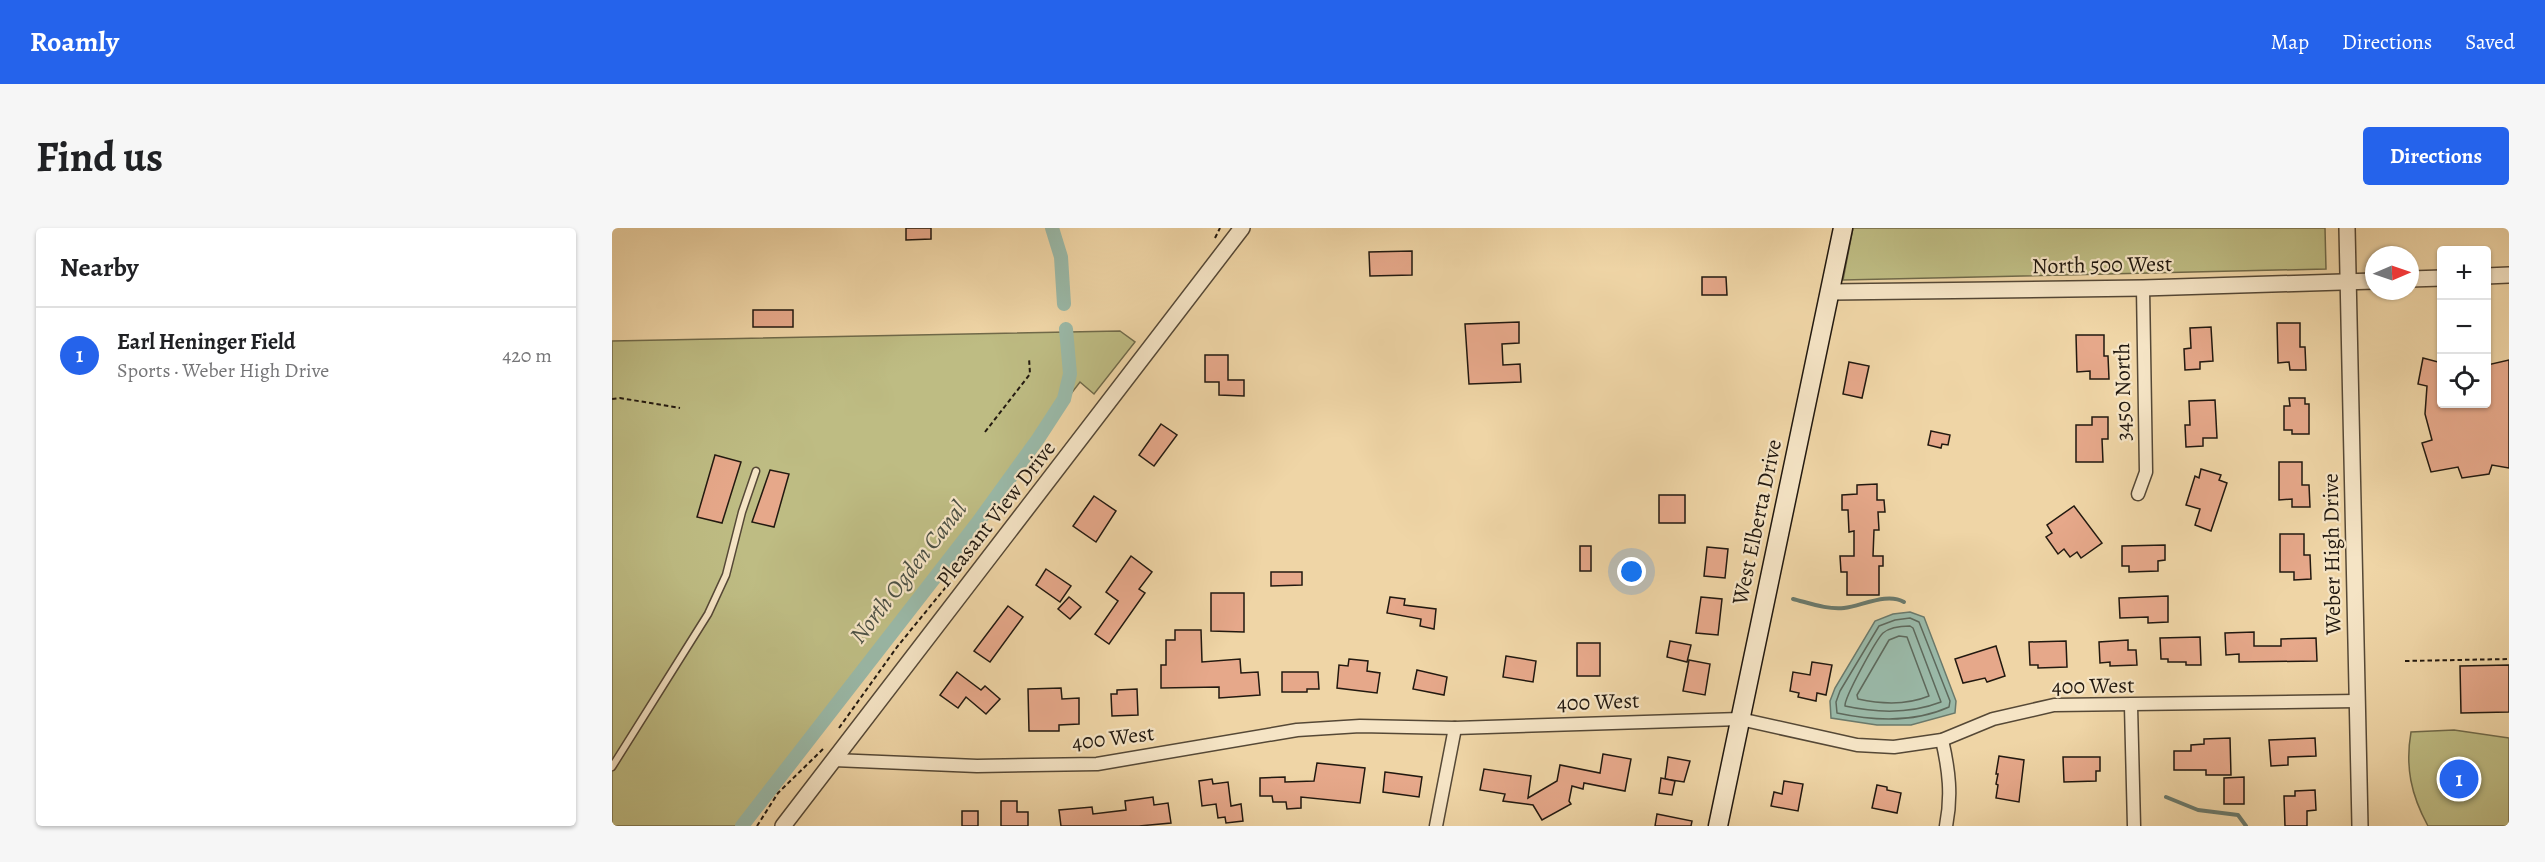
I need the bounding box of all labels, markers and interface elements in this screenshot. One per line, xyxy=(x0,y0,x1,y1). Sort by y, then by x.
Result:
text: Roamly xyxy=(30,23,119,61)
text: Map xyxy=(2271,28,2309,56)
text: Directions xyxy=(2342,28,2432,56)
text: Saved xyxy=(2465,28,2515,56)
button: Directions xyxy=(2363,127,2509,185)
text: Find us xyxy=(36,128,163,185)
north arrow xyxy=(2365,246,2419,300)
map controls xyxy=(2437,246,2491,408)
button: + xyxy=(2437,246,2491,300)
street label: North 500 West xyxy=(2032,249,2172,281)
text: Nearby xyxy=(60,250,139,285)
button: − xyxy=(2437,300,2491,354)
text: Earl Heninger Field xyxy=(117,327,296,357)
text: 1 xyxy=(76,342,83,369)
text: 420 m xyxy=(502,342,552,369)
street label: 3450 North xyxy=(2107,342,2139,441)
button: locate xyxy=(2437,354,2491,408)
text: Sports · Weber High Drive xyxy=(117,357,329,384)
street label: Pleasant View Drive xyxy=(929,435,1063,593)
street label: West Elberta Drive xyxy=(1725,437,1789,608)
street label: Weber High Drive xyxy=(2316,473,2348,636)
water label: North Ogden Canal xyxy=(842,494,974,650)
your location xyxy=(1617,557,1646,586)
street label: 400 West xyxy=(2051,670,2135,702)
street label: 400 West xyxy=(1556,686,1640,718)
street label: 400 West xyxy=(1070,718,1156,758)
pin: 1 xyxy=(2440,756,2478,802)

